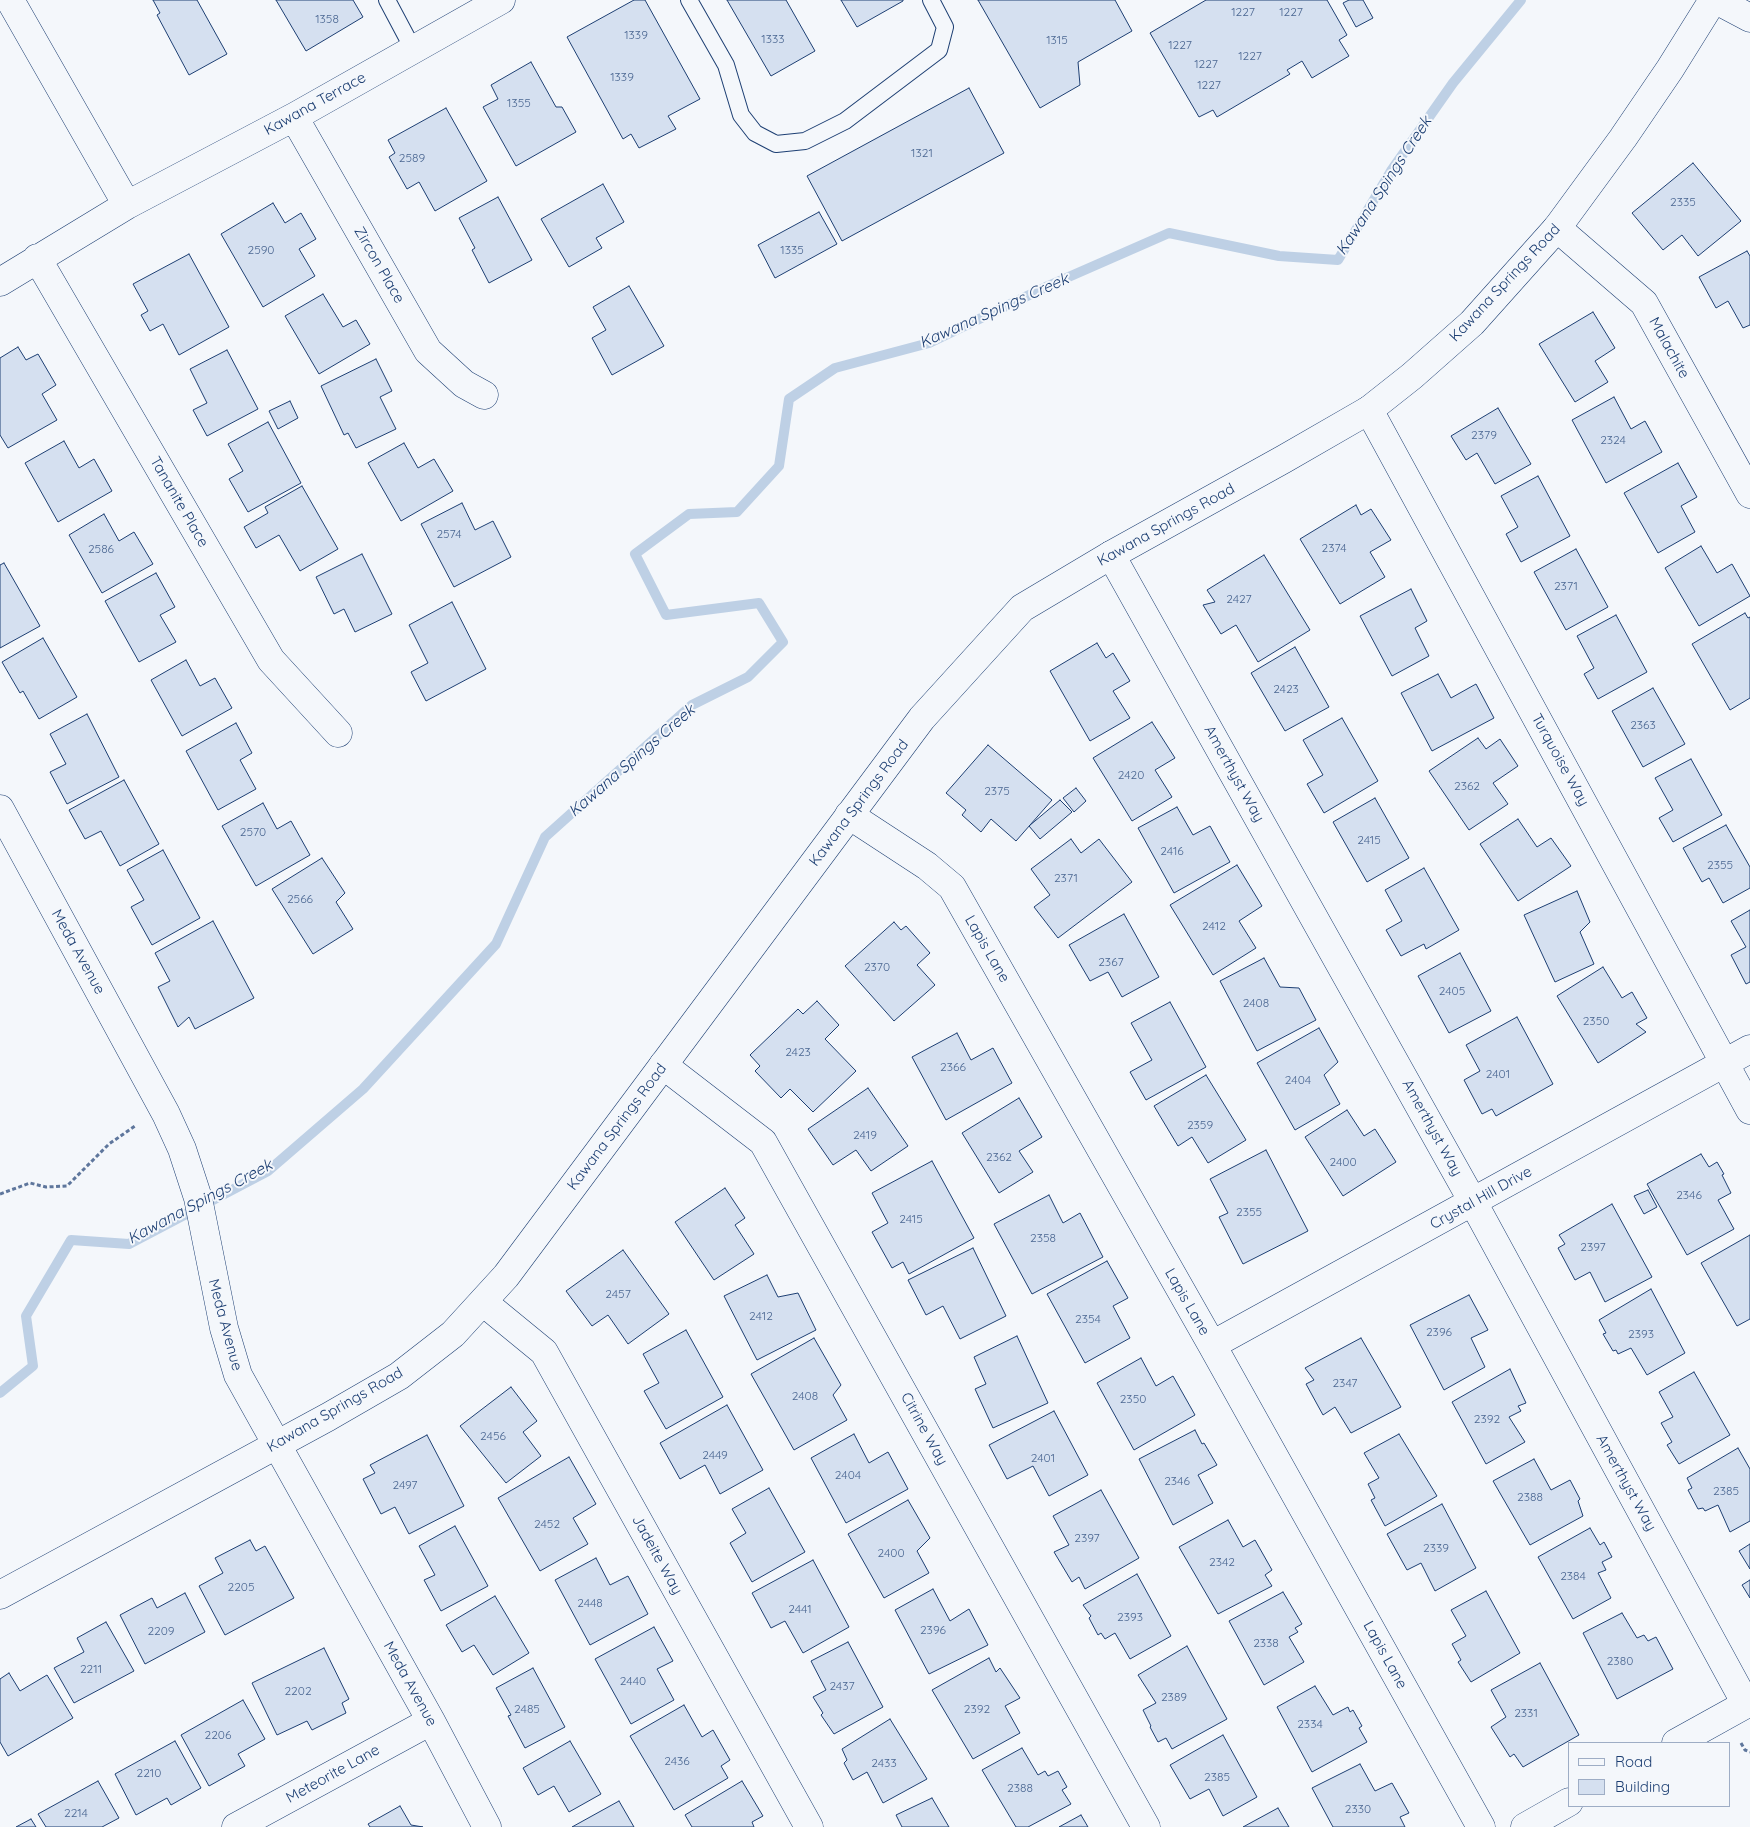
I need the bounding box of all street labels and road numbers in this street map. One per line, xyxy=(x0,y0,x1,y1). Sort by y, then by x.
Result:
street label: Kawana Terrace xyxy=(261,69,369,139)
street label: Kawana Springs Road xyxy=(1446,220,1564,346)
street label: Zircon Place xyxy=(350,223,408,307)
street label: Malachite xyxy=(1645,314,1693,382)
street label: Tananite Place xyxy=(146,454,212,550)
street label: Kawana Springs Road xyxy=(1094,480,1238,570)
street label: Turquoise Way xyxy=(1527,711,1593,809)
street label: Amerthyst Way xyxy=(1200,723,1268,825)
street label: Kawana Springs Road xyxy=(805,736,913,870)
street label: Meda Avenue xyxy=(47,906,109,998)
street label: Lapis Lane xyxy=(961,912,1013,986)
street label: Kawana Springs Road xyxy=(563,1060,671,1194)
street label: Amerthyst Way xyxy=(1398,1077,1466,1179)
street label: Crystal Hill Drive xyxy=(1427,1163,1535,1233)
street label: Lapis Lane xyxy=(1161,1265,1213,1339)
street label: Meda Avenue xyxy=(204,1277,246,1373)
street label: Kawana Springs Road xyxy=(264,1364,406,1456)
street label: Citrine Way xyxy=(897,1390,951,1468)
street label: Amerthyst Way xyxy=(1592,1432,1660,1534)
street label: Jadeite Way xyxy=(628,1512,686,1598)
street label: Lapis Lane xyxy=(1359,1618,1411,1692)
street label: Meda Avenue xyxy=(379,1638,441,1730)
street label: Meteorite Lane xyxy=(283,1741,383,1807)

